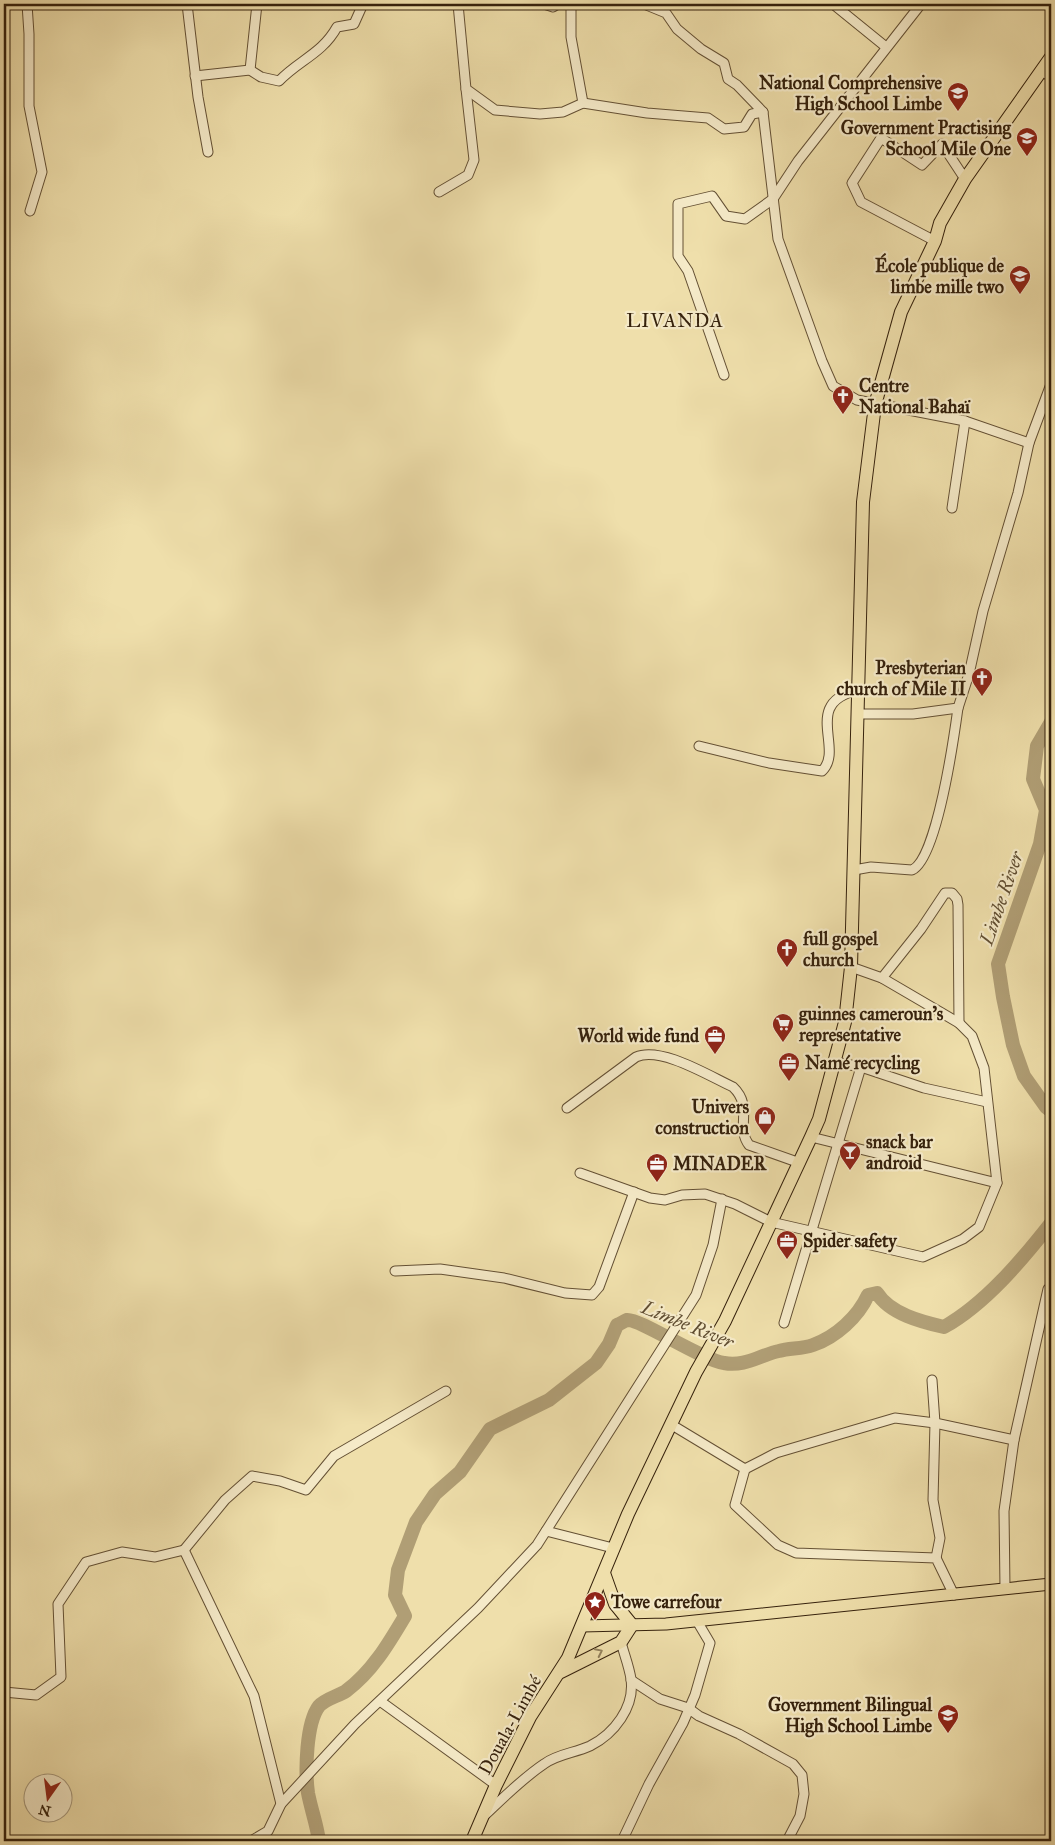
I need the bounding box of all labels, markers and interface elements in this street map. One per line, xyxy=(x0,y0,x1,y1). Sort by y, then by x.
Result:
place label: National Comprehensive High School Limbe xyxy=(759,72,943,116)
school or university icon: National Comprehensive High School Limbe xyxy=(946,81,970,112)
place label: Government Practising School Mile One xyxy=(841,117,1012,160)
school or university icon: Government Practising School Mile One xyxy=(1015,126,1039,157)
place label: École publique de limbe mille two xyxy=(875,252,1004,298)
school or university icon: École publique de limbe mille two xyxy=(1008,264,1032,295)
district label: LIVANDA xyxy=(626,309,724,332)
place label: Centre National Bahaï xyxy=(859,375,971,418)
church icon: Centre National Bahaï xyxy=(831,384,855,415)
place label: Presbyterian church of Mile II xyxy=(837,657,966,700)
church icon: Presbyterian church of Mile II xyxy=(970,666,994,697)
water label: Limbe River xyxy=(974,848,1029,949)
place label: full gospel church xyxy=(802,928,879,971)
church icon: full gospel church xyxy=(775,937,799,968)
place label: guinnes cameroun's representative xyxy=(798,1003,944,1047)
supermarket icon: guinnes cameroun's representative xyxy=(771,1012,795,1043)
office icon: World wide fund xyxy=(703,1024,727,1055)
place label: World wide fund xyxy=(578,1025,700,1047)
office icon: Namé recycling xyxy=(777,1051,801,1082)
place label: Namé recycling xyxy=(805,1052,920,1075)
place label: Univers construction xyxy=(655,1096,749,1139)
shop icon: Univers construction xyxy=(753,1105,777,1136)
place label: snack bar android xyxy=(866,1131,934,1174)
bar icon: snack bar android xyxy=(838,1140,862,1171)
office icon: MINADER xyxy=(645,1152,669,1183)
place label: MINADER xyxy=(673,1153,767,1175)
office icon: Spider safety xyxy=(775,1229,799,1260)
place label: Spider safety xyxy=(803,1230,898,1253)
water label: Limbe River xyxy=(638,1295,738,1354)
place icon: Towe carrefour xyxy=(583,1590,607,1621)
place label: Towe carrefour xyxy=(610,1591,723,1613)
one-way arrow xyxy=(594,1648,603,1658)
street label: Douala-Limbé xyxy=(474,1671,547,1778)
place label: Government Bilingual High School Limbe xyxy=(768,1694,933,1738)
school or university icon: Government Bilingual High School Limbe xyxy=(936,1703,960,1734)
north arrow xyxy=(22,1772,72,1822)
text: N xyxy=(37,1800,53,1820)

